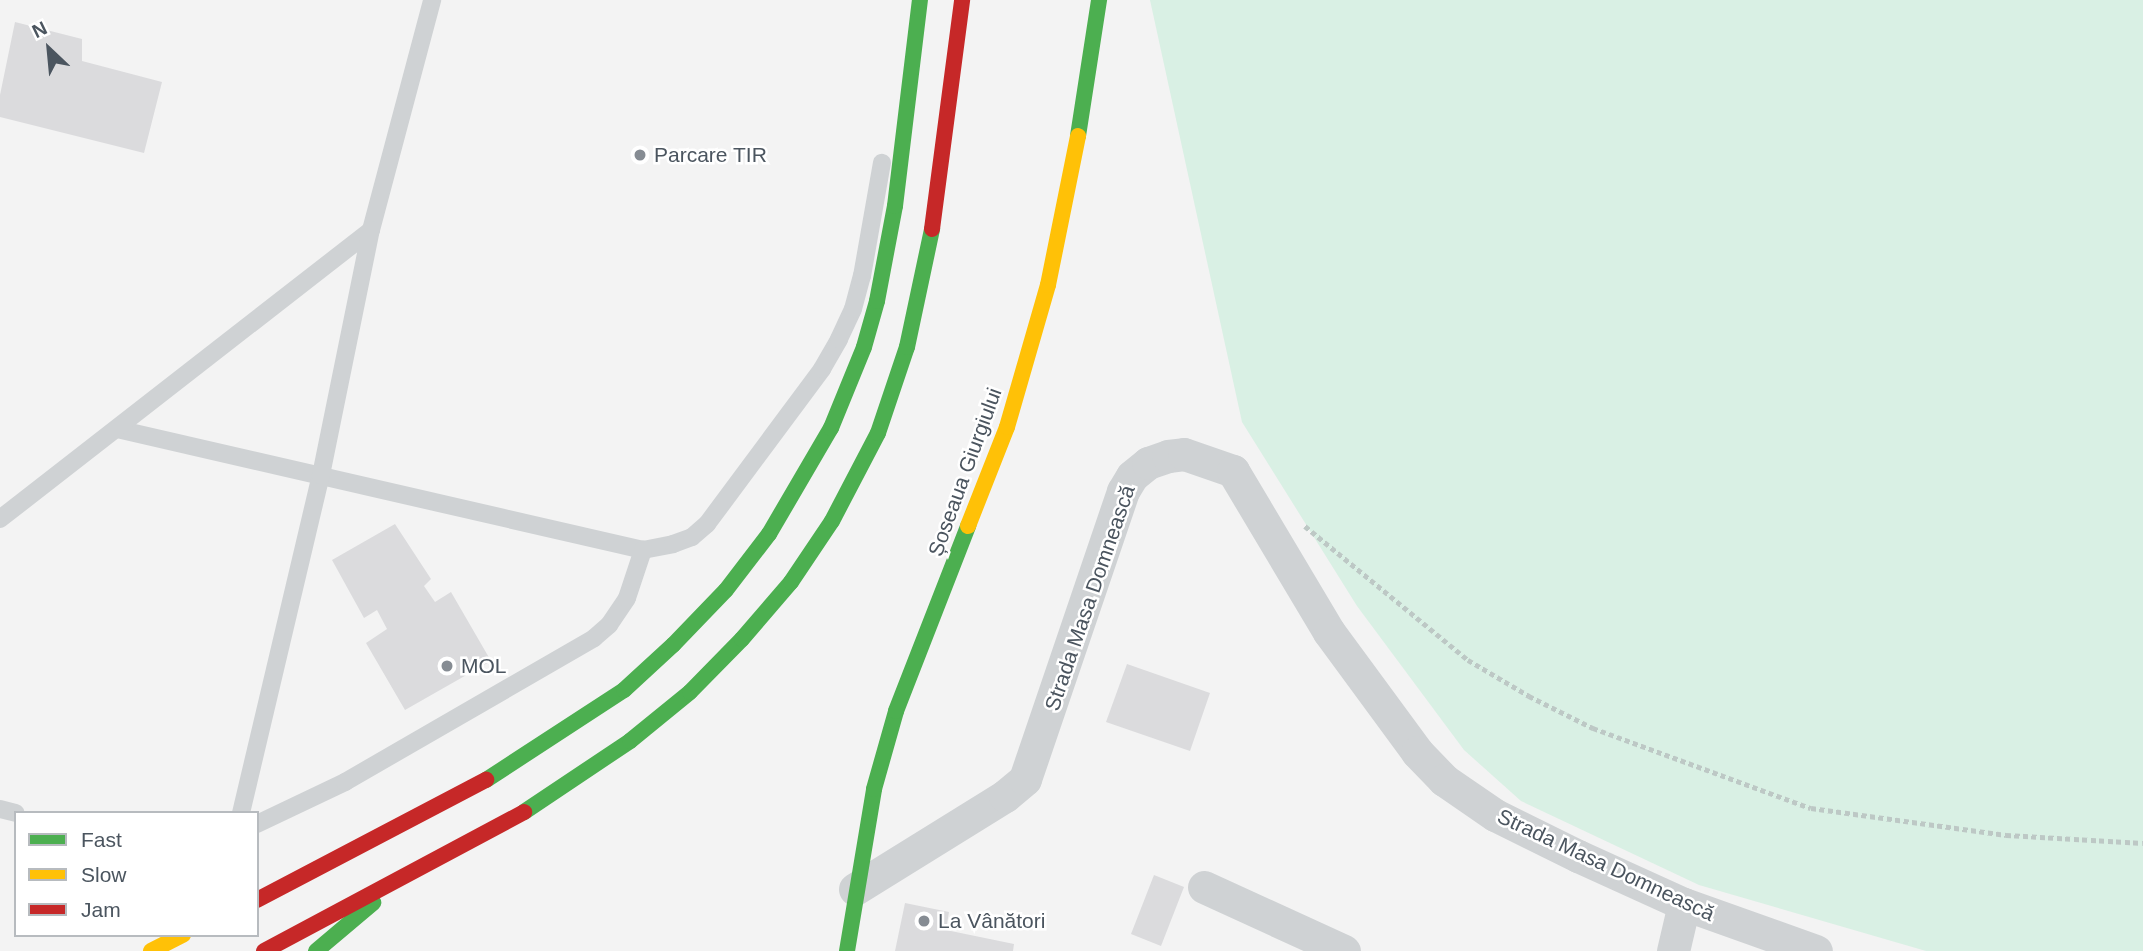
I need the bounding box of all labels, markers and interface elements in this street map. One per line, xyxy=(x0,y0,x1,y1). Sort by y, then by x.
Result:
north arrow xyxy=(14,14,84,84)
text: N xyxy=(29,17,50,42)
place label: Parcare TIR xyxy=(654,142,767,168)
marker: Parcare TIR xyxy=(632,147,648,163)
street label: Șoseaua Giurgiului xyxy=(923,384,1007,560)
street label: Strada Masa Domnească xyxy=(1040,482,1140,714)
place label: MOL xyxy=(461,653,507,679)
marker: MOL xyxy=(439,658,455,674)
street label: Strada Masa Domnească xyxy=(1493,804,1719,926)
legend xyxy=(14,811,259,937)
text: Fast xyxy=(81,828,122,851)
text: Slow xyxy=(81,863,127,886)
text: Jam xyxy=(81,898,121,921)
place label: La Vânători xyxy=(938,908,1045,934)
marker: La Vânători xyxy=(916,913,932,929)

